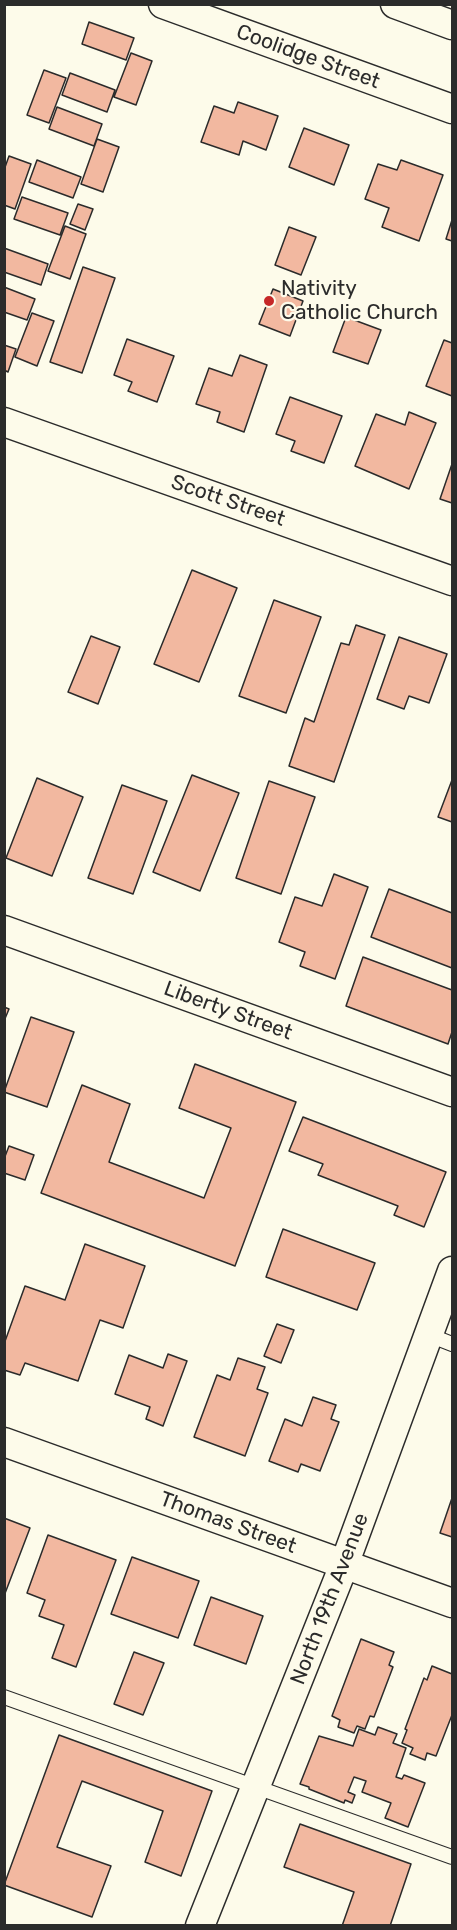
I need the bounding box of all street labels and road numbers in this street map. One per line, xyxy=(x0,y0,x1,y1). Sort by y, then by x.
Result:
street label: Coolidge Street xyxy=(233,19,383,95)
street label: Scott Street xyxy=(168,470,288,532)
street label: Liberty Street xyxy=(160,976,296,1046)
street label: Thomas Street xyxy=(156,1487,300,1559)
street label: North 19th Avenue xyxy=(286,1510,374,1688)

